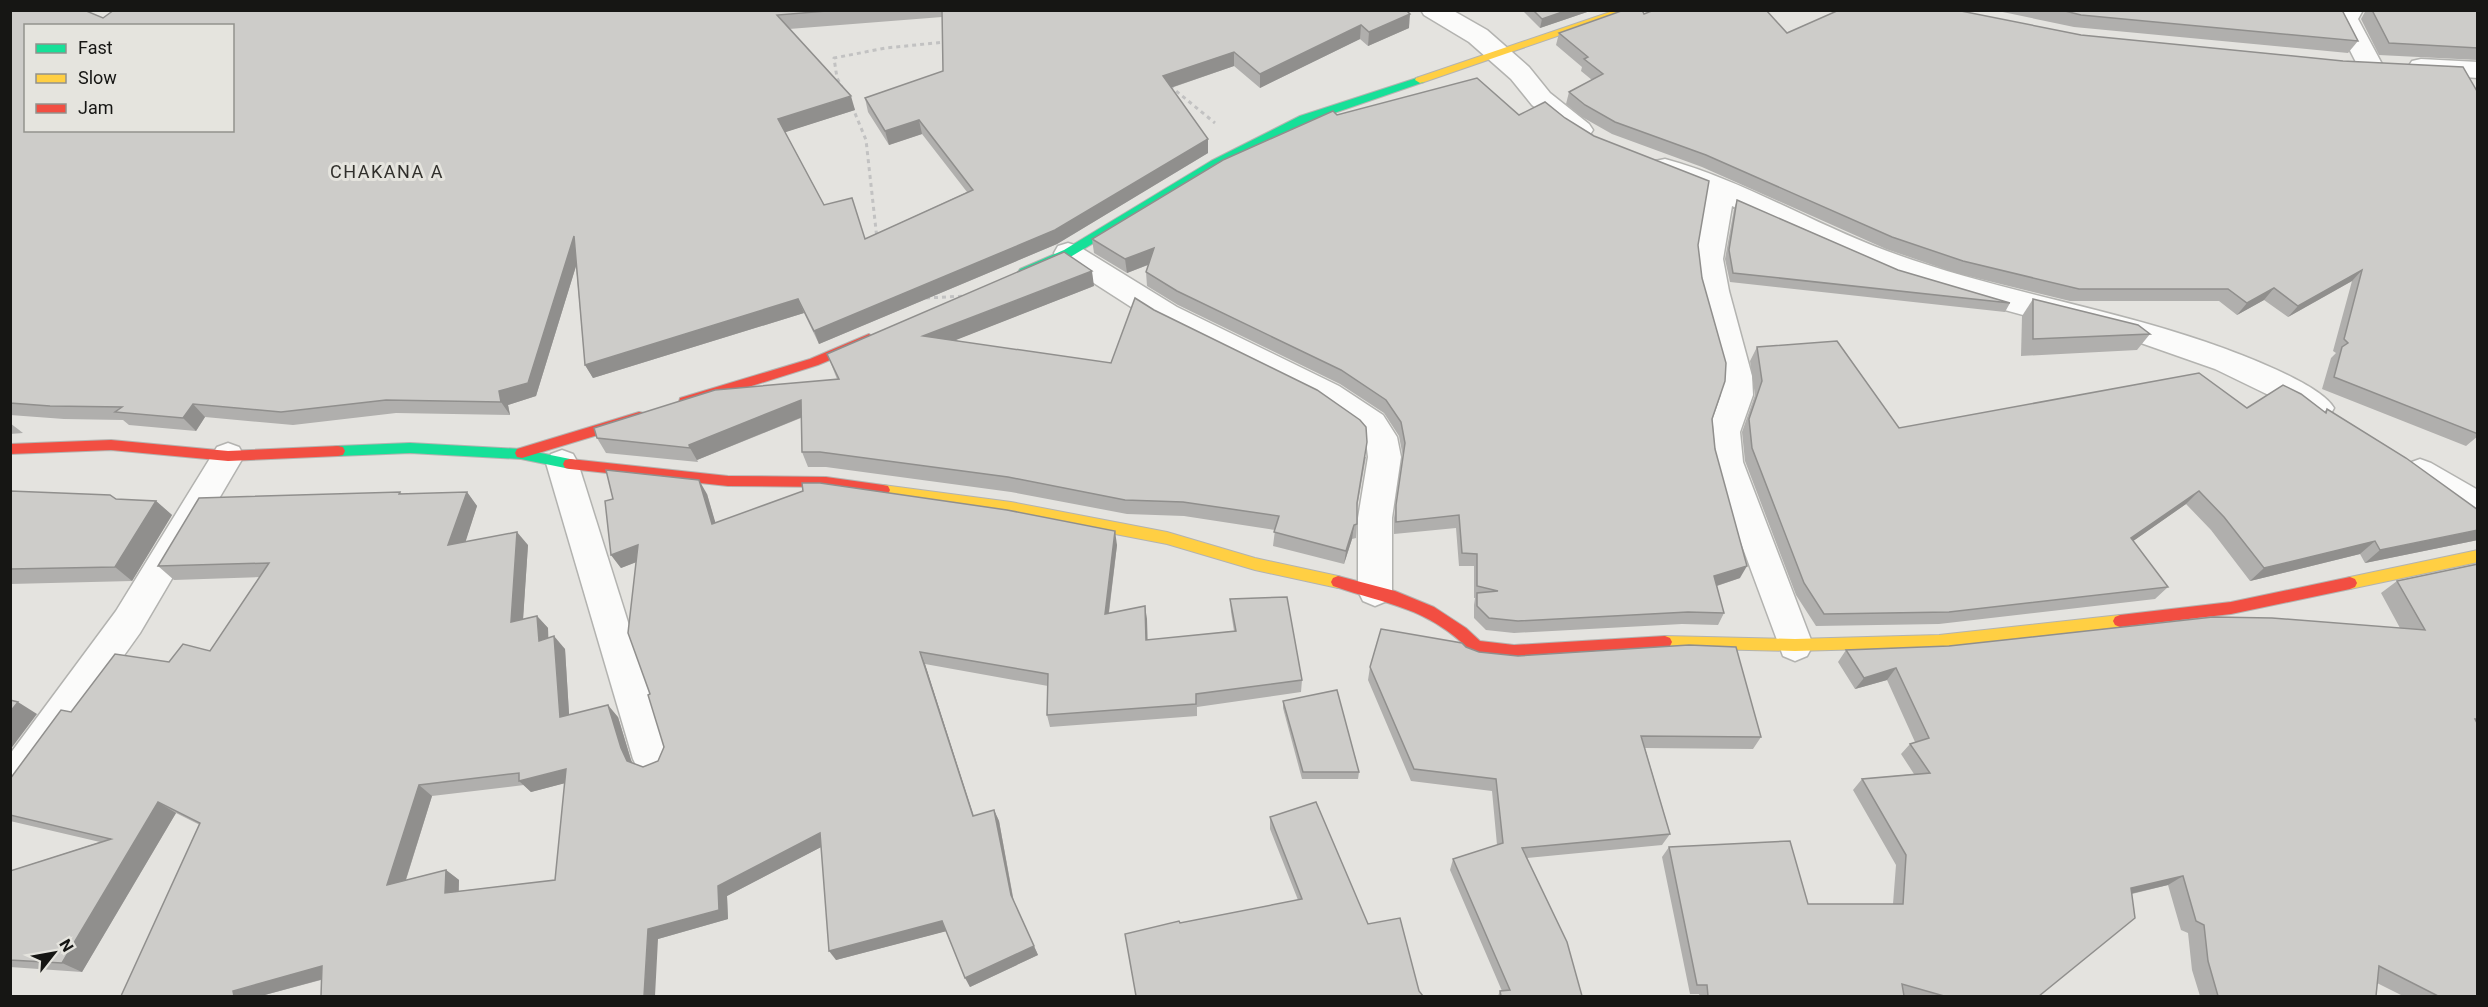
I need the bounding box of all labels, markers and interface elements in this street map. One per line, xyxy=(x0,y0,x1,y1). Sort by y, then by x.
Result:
legend xyxy=(24,24,234,132)
text: Fast xyxy=(78,37,113,58)
text: Slow xyxy=(78,67,117,88)
text: Jam xyxy=(78,97,114,118)
district label: CHAKANA A xyxy=(330,161,444,182)
north arrow xyxy=(24,923,84,983)
text: N xyxy=(55,936,77,955)

